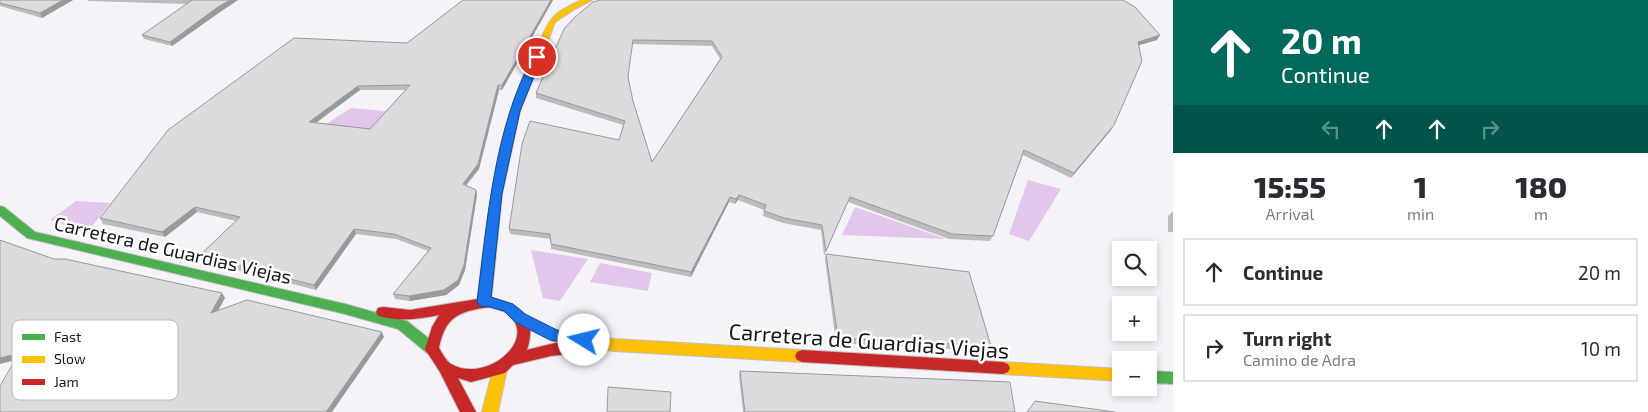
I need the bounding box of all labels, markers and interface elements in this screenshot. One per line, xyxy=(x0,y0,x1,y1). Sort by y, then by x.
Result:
text: 20 m xyxy=(1281,19,1362,61)
icon: ahead xyxy=(1198,20,1263,85)
pin xyxy=(516,36,558,78)
icon: arrive xyxy=(523,43,551,71)
text: Continue xyxy=(1281,61,1370,87)
icon: left xyxy=(1317,115,1345,143)
icon: ahead xyxy=(1370,115,1398,143)
icon: ahead xyxy=(1423,115,1451,143)
icon: right xyxy=(1476,115,1504,143)
text: 15:55 xyxy=(1254,168,1326,204)
text: 1 xyxy=(1414,168,1427,204)
text: 180 xyxy=(1515,168,1567,204)
text: Arrival xyxy=(1266,204,1314,223)
text: min xyxy=(1407,204,1434,223)
text: m xyxy=(1534,204,1548,223)
street label: Carretera de Guardias Viejas xyxy=(52,211,294,288)
map controls xyxy=(1112,241,1157,396)
button: search xyxy=(1112,241,1157,286)
icon: ahead xyxy=(1200,258,1228,286)
text: Continue xyxy=(1243,261,1323,284)
text: 20 m xyxy=(1578,261,1621,284)
button: + xyxy=(1112,296,1157,341)
position arrow xyxy=(557,313,609,365)
street label: Carretera de Guardias Viejas xyxy=(728,317,1010,364)
legend xyxy=(12,320,178,400)
text: Turn right xyxy=(1243,327,1331,350)
text: Fast xyxy=(54,328,81,345)
icon: right xyxy=(1200,334,1228,362)
text: 10 m xyxy=(1581,337,1621,360)
text: Slow xyxy=(54,350,86,367)
text: Camino de Adra xyxy=(1243,350,1356,369)
button: − xyxy=(1112,351,1157,396)
text: Jam xyxy=(54,373,79,390)

